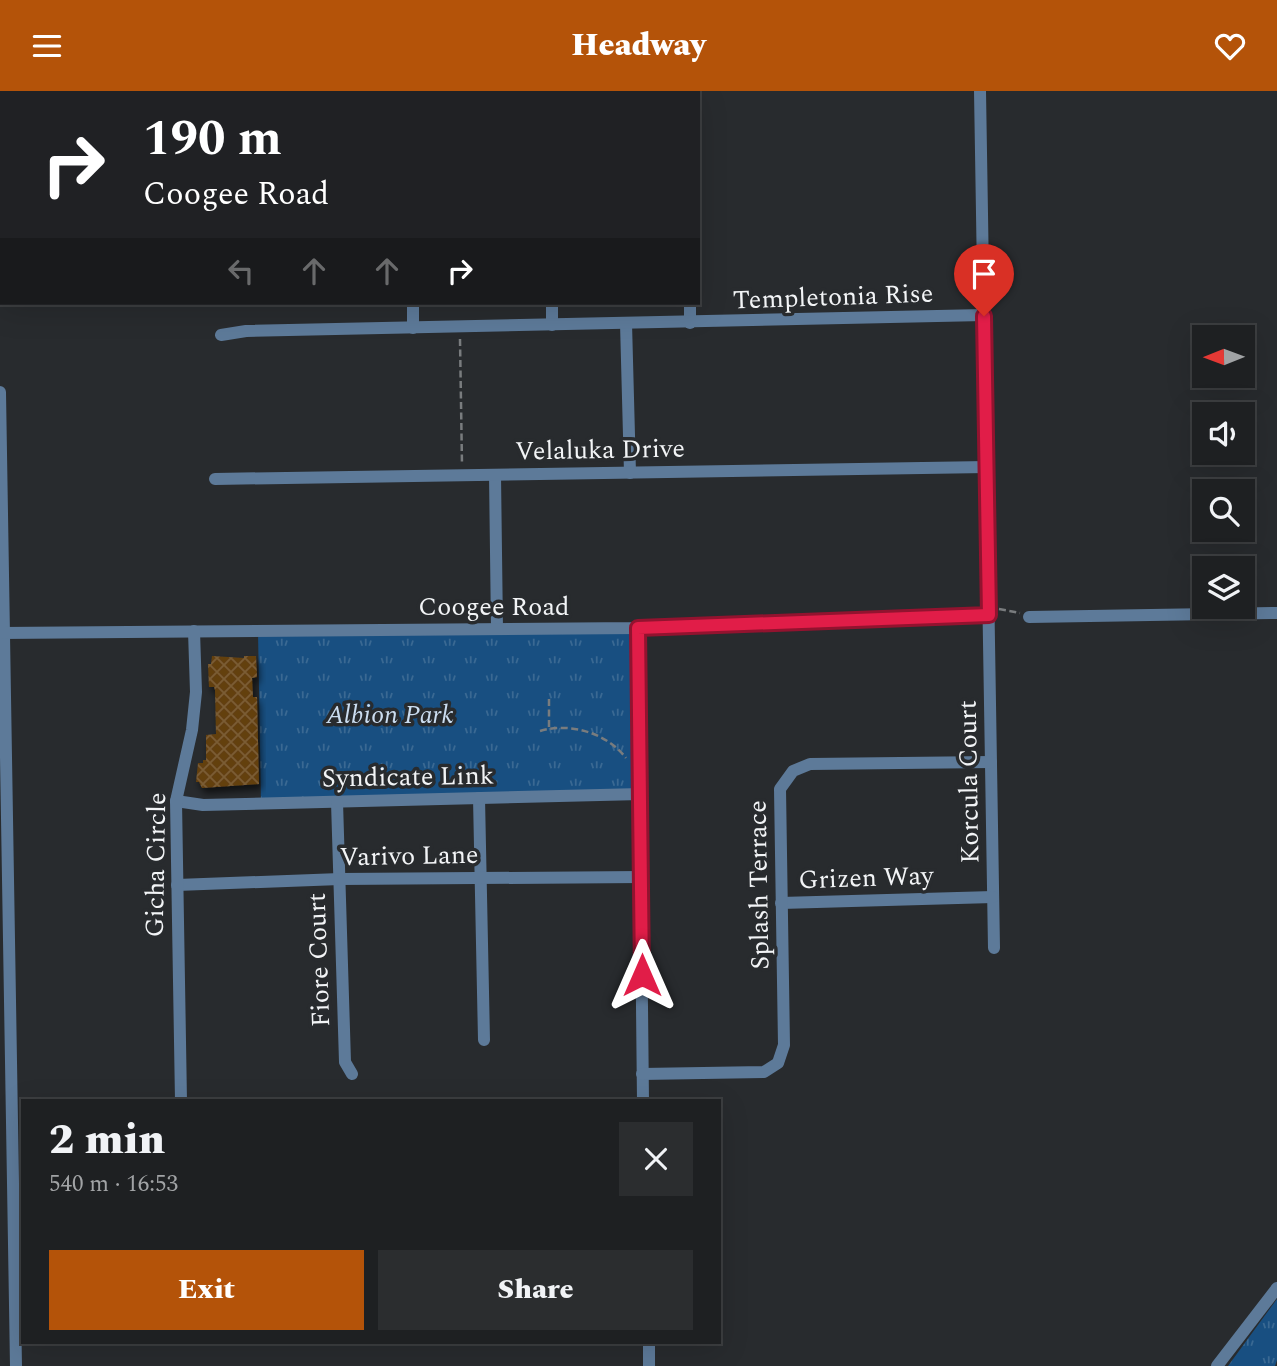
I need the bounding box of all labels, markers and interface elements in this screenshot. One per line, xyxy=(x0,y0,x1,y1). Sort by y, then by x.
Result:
text: Headway xyxy=(571,21,706,70)
icon: menu xyxy=(28,27,66,65)
icon: heart xyxy=(1211,27,1249,65)
text: 190 m xyxy=(143,102,282,177)
icon: right xyxy=(28,119,119,210)
text: Coogee Road xyxy=(143,170,329,219)
pin xyxy=(954,244,1014,316)
icon: left xyxy=(222,252,260,290)
icon: ahead xyxy=(295,252,333,290)
icon: ahead xyxy=(368,252,406,290)
icon: right xyxy=(441,252,479,290)
icon: arrive xyxy=(965,255,1003,293)
street label: Templetonia Rise xyxy=(732,274,934,320)
north arrow xyxy=(1192,325,1255,389)
map controls xyxy=(1192,325,1255,619)
button: sound xyxy=(1192,402,1255,465)
street label: Velaluka Drive xyxy=(515,429,685,471)
button: search xyxy=(1192,479,1255,542)
button: layers xyxy=(1192,556,1255,619)
street label: Coogee Road xyxy=(418,587,570,627)
park label: Albion Park xyxy=(325,695,454,735)
street label: Korcula Court xyxy=(948,700,990,864)
street label: Syndicate Link xyxy=(322,755,494,799)
street label: Gicha Circle xyxy=(135,792,177,938)
street label: Splash Terrace xyxy=(738,800,780,970)
street label: Varivo Lane xyxy=(339,835,479,877)
street label: Grizen Way xyxy=(798,856,936,900)
street label: Fiore Court xyxy=(297,892,341,1028)
position arrow xyxy=(605,938,679,1012)
text: 2 min xyxy=(49,1109,165,1172)
button: close xyxy=(619,1122,693,1196)
text: 540 m · 16:53 xyxy=(49,1167,178,1202)
button: Exit xyxy=(49,1250,364,1330)
button: Share xyxy=(378,1250,693,1330)

